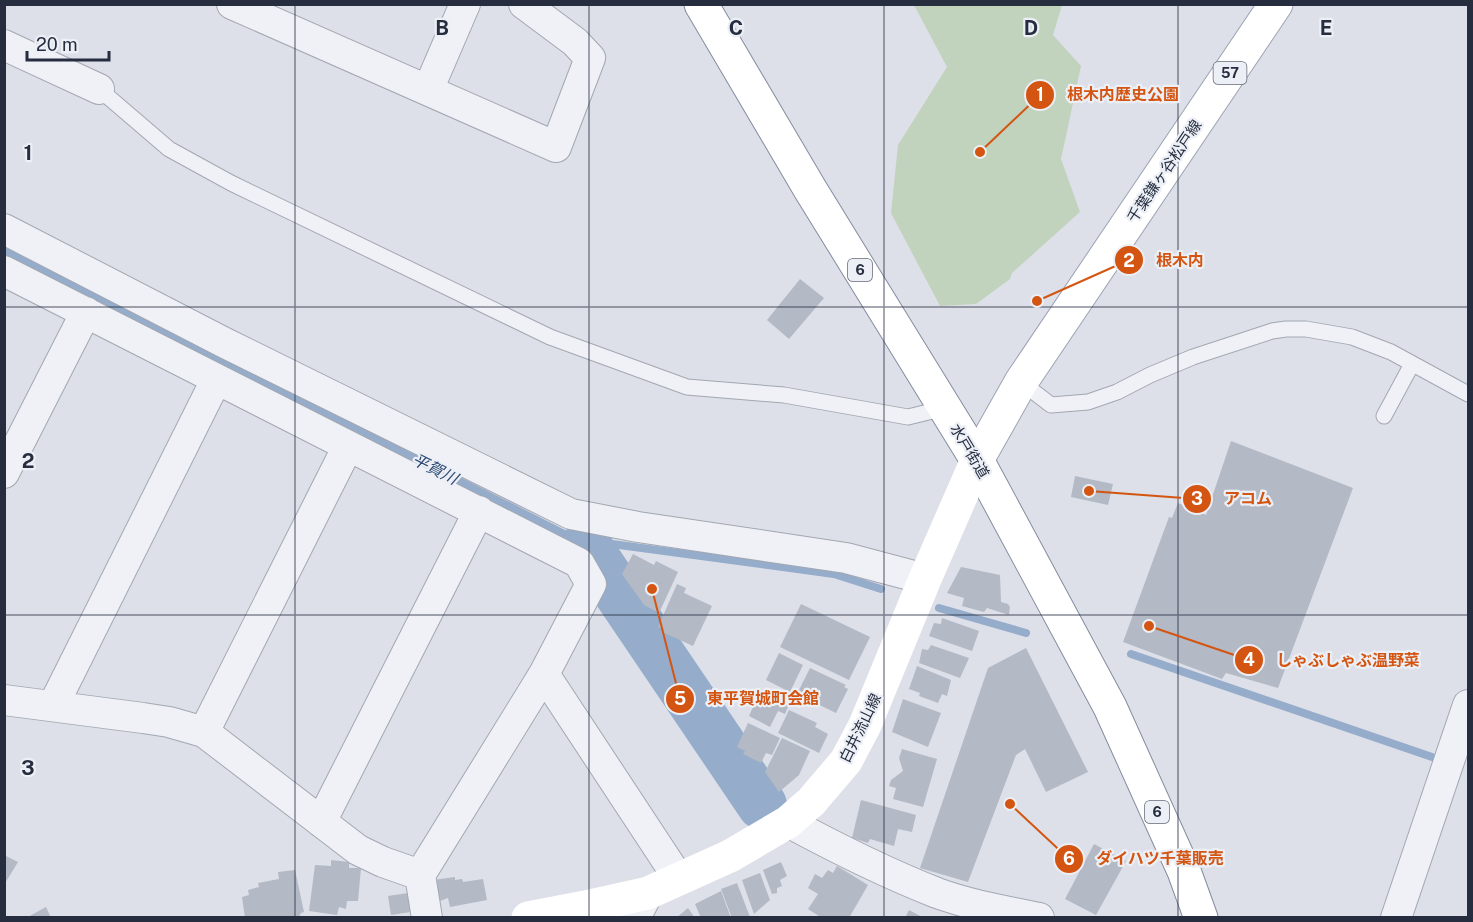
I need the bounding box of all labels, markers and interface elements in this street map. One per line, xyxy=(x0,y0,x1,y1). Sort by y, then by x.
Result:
text: B xyxy=(435,16,449,40)
text: C xyxy=(729,16,743,40)
text: D xyxy=(1024,16,1038,40)
text: E xyxy=(1320,16,1332,40)
scale bar xyxy=(27,24,110,62)
text: 20 m xyxy=(36,34,78,55)
road number: 57 xyxy=(1214,62,1246,84)
callout: 根木内歴史公園 xyxy=(1025,78,1191,112)
text: 1 xyxy=(1036,84,1044,105)
text: 根木内歴史公園 xyxy=(1067,85,1179,104)
street label: 千葉鎌ヶ谷松戸線 xyxy=(1123,116,1205,226)
text: 1 xyxy=(24,141,32,165)
callout: 根木内 xyxy=(1114,243,1216,277)
text: 2 xyxy=(1123,250,1135,271)
text: 根木内 xyxy=(1156,251,1204,270)
road number: 6 xyxy=(848,259,872,281)
street label: 水戸街道 xyxy=(947,421,993,481)
text: 2 xyxy=(22,449,34,473)
water label: 平賀川 xyxy=(409,450,462,489)
callout: アコム xyxy=(1182,482,1284,516)
text: 3 xyxy=(1191,488,1203,509)
text: アコム xyxy=(1224,489,1272,508)
callout: しゃぶしゃぶ温野菜 xyxy=(1234,643,1432,677)
text: 4 xyxy=(1243,649,1255,670)
text: しゃぶしゃぶ温野菜 xyxy=(1276,651,1420,670)
callout: 東平賀城町会館 xyxy=(665,682,831,716)
text: 5 xyxy=(674,688,686,709)
text: 東平賀城町会館 xyxy=(707,689,819,708)
street label: 白井流山線 xyxy=(836,691,884,765)
text: 3 xyxy=(21,756,35,780)
road number: 6 xyxy=(1145,801,1169,823)
callout: ダイハツ千葉販売 xyxy=(1054,842,1236,876)
text: 6 xyxy=(1063,848,1075,869)
text: ダイハツ千葉販売 xyxy=(1096,849,1224,868)

